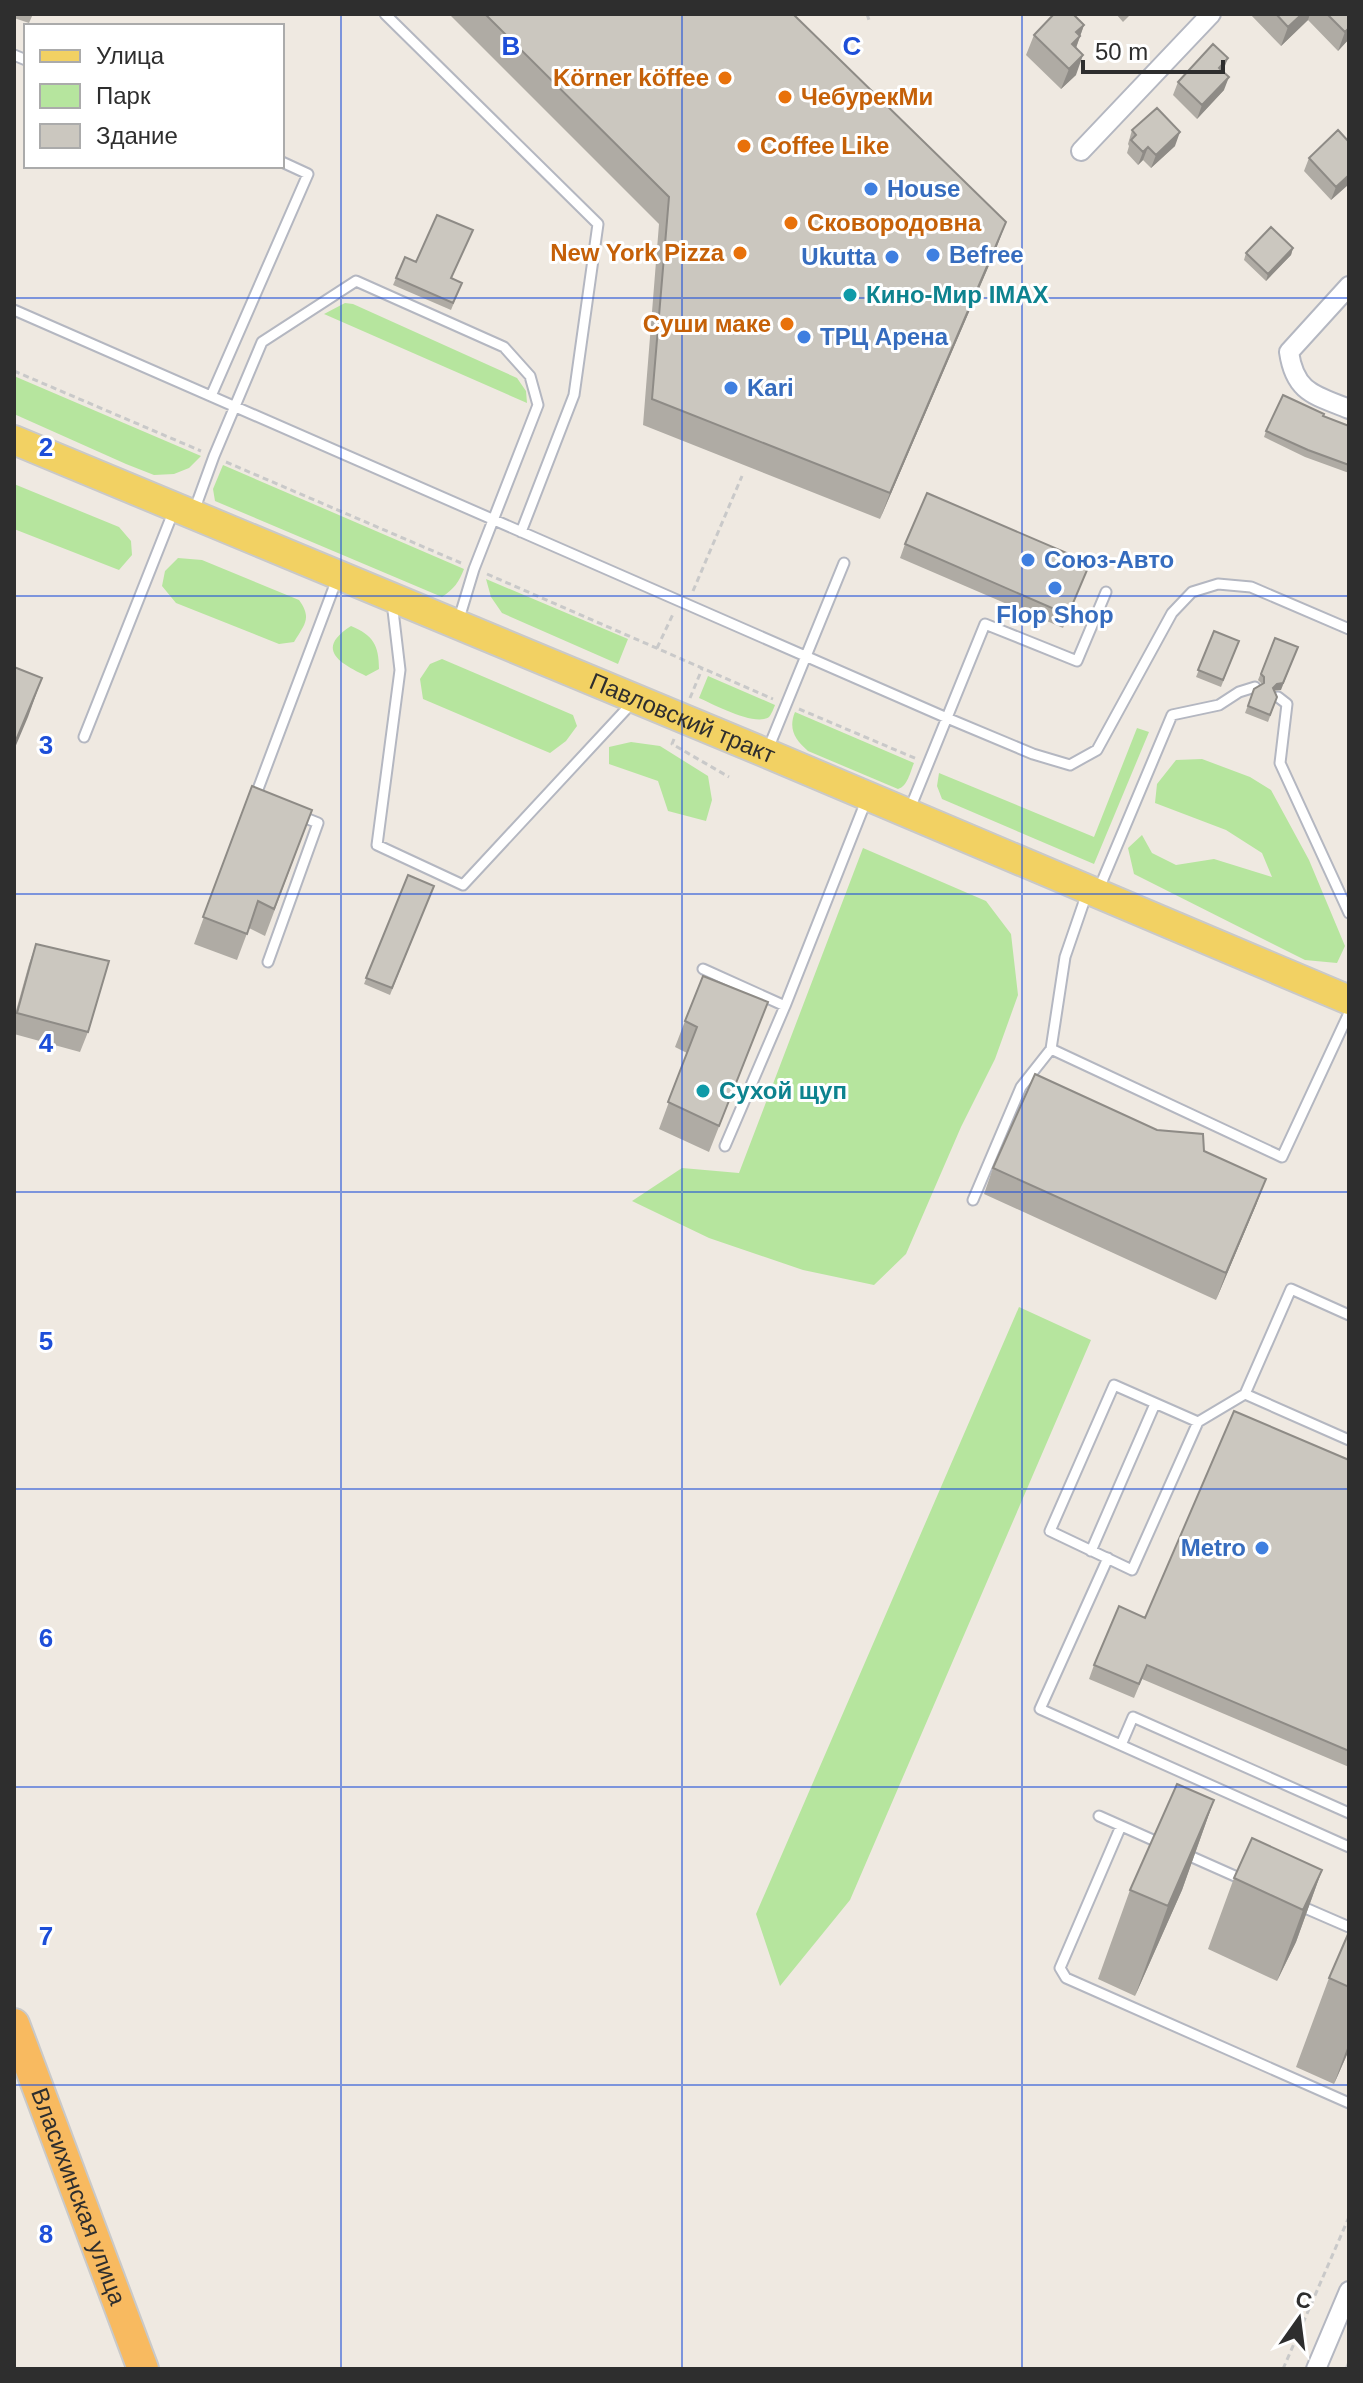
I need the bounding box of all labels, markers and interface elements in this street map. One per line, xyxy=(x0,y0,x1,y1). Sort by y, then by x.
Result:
legend xyxy=(24,24,284,168)
scale bar xyxy=(1083,24,1223,74)
text: B xyxy=(502,31,520,61)
text: C xyxy=(843,31,862,61)
text: 50 m xyxy=(1095,38,1148,65)
text: Улица xyxy=(96,42,165,69)
place label: Körner köffee xyxy=(553,64,709,91)
marker: Körner köffee xyxy=(716,69,734,87)
text: Парк xyxy=(96,82,151,109)
place label: ЧебурекМи xyxy=(801,83,933,110)
marker: ЧебурекМи xyxy=(776,88,794,106)
text: Здание xyxy=(96,122,178,149)
place label: Coffee Like xyxy=(760,132,889,159)
marker: Coffee Like xyxy=(735,137,753,155)
place label: House xyxy=(887,175,960,202)
marker: House xyxy=(862,180,880,198)
place label: Сковородовна xyxy=(807,209,982,236)
marker: Сковородовна xyxy=(782,214,800,232)
place label: New York Pizza xyxy=(550,239,725,266)
place label: Befree xyxy=(949,241,1024,268)
place label: Ukutta xyxy=(801,243,877,270)
marker: New York Pizza xyxy=(731,244,749,262)
marker: Befree xyxy=(924,246,942,264)
marker: Ukutta xyxy=(883,248,901,266)
place label: Кино-Мир IMAX xyxy=(866,281,1049,308)
marker: Кино-Мир IMAX xyxy=(841,286,859,304)
place label: Суши маке xyxy=(643,310,771,337)
marker: Суши маке xyxy=(778,315,796,333)
place label: ТРЦ Арена xyxy=(820,323,949,350)
marker: ТРЦ Арена xyxy=(795,328,813,346)
place label: Kari xyxy=(747,374,794,401)
marker: Kari xyxy=(722,379,740,397)
text: 2 xyxy=(39,432,53,462)
place label: Союз-Авто xyxy=(1044,546,1174,573)
marker: Союз-Авто xyxy=(1019,551,1037,569)
marker: Flop Shop xyxy=(1046,579,1064,597)
place label: Flop Shop xyxy=(996,601,1114,628)
street label: Павловский тракт xyxy=(586,667,779,768)
text: 3 xyxy=(39,730,53,760)
text: 4 xyxy=(39,1028,54,1058)
place label: Сухой щуп xyxy=(719,1077,847,1104)
marker: Сухой щуп xyxy=(694,1082,712,1100)
text: 5 xyxy=(39,1326,53,1356)
place label: Metro xyxy=(1181,1534,1246,1561)
marker: Metro xyxy=(1253,1539,1271,1557)
text: 6 xyxy=(39,1623,53,1653)
text: 7 xyxy=(39,1921,53,1951)
street label: Власихинская улица xyxy=(26,2084,132,2309)
text: 8 xyxy=(39,2219,53,2249)
north arrow xyxy=(1259,2279,1339,2359)
text: С xyxy=(1293,2286,1315,2314)

